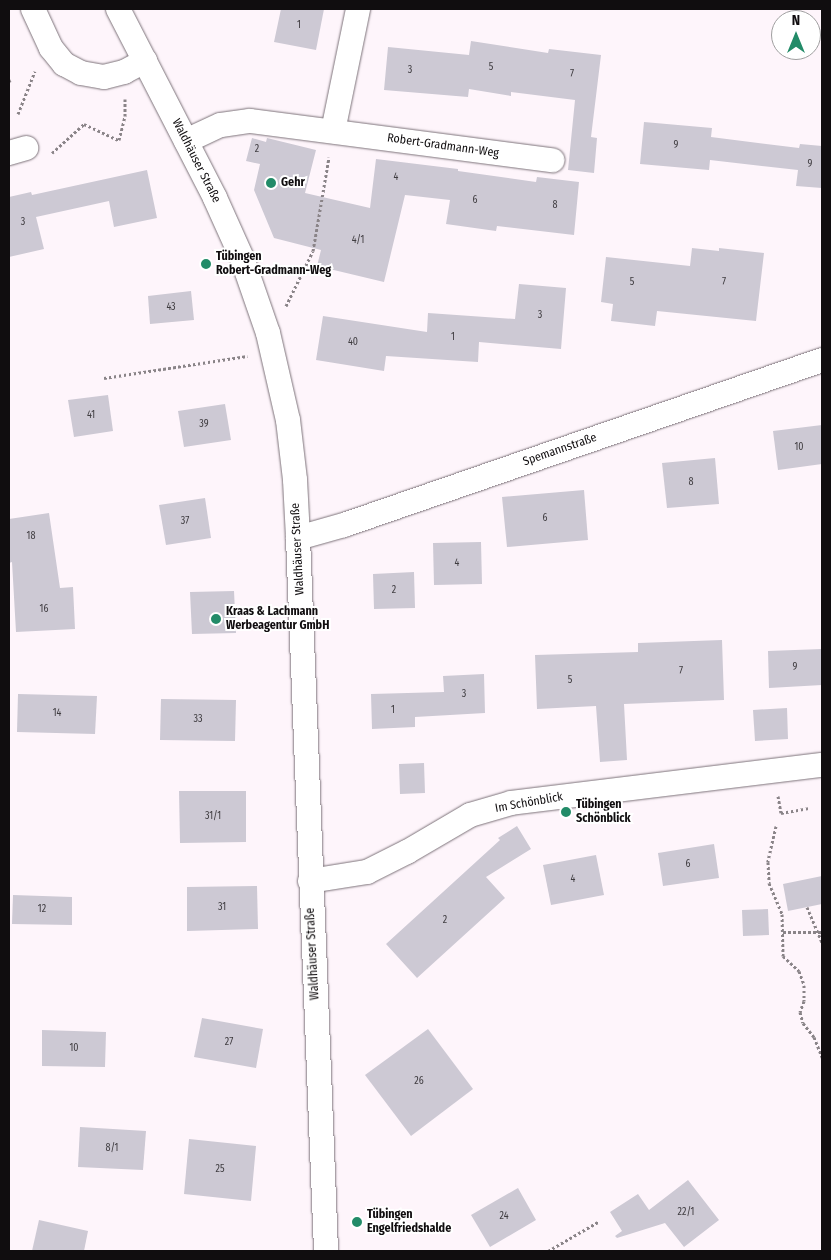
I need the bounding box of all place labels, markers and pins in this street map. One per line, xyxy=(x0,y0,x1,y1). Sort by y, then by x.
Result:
place label: Gehr xyxy=(281,176,305,190)
marker: Gehr xyxy=(265,177,277,189)
place label: Tübingen Robert-Gradmann-Weg xyxy=(216,250,331,278)
marker: Tübingen Robert-Gradmann-Weg xyxy=(200,258,212,270)
place label: Kraas & Lachmann Werbeagentur GmbH xyxy=(226,605,329,633)
marker: Kraas & Lachmann Werbeagentur GmbH xyxy=(210,613,222,625)
place label: Tübingen Schönblick xyxy=(576,798,631,826)
marker: Tübingen Schönblick xyxy=(560,806,572,818)
place label: Tübingen Engelfriedshalde xyxy=(367,1208,451,1236)
marker: Tübingen Engelfriedshalde xyxy=(351,1216,363,1228)

